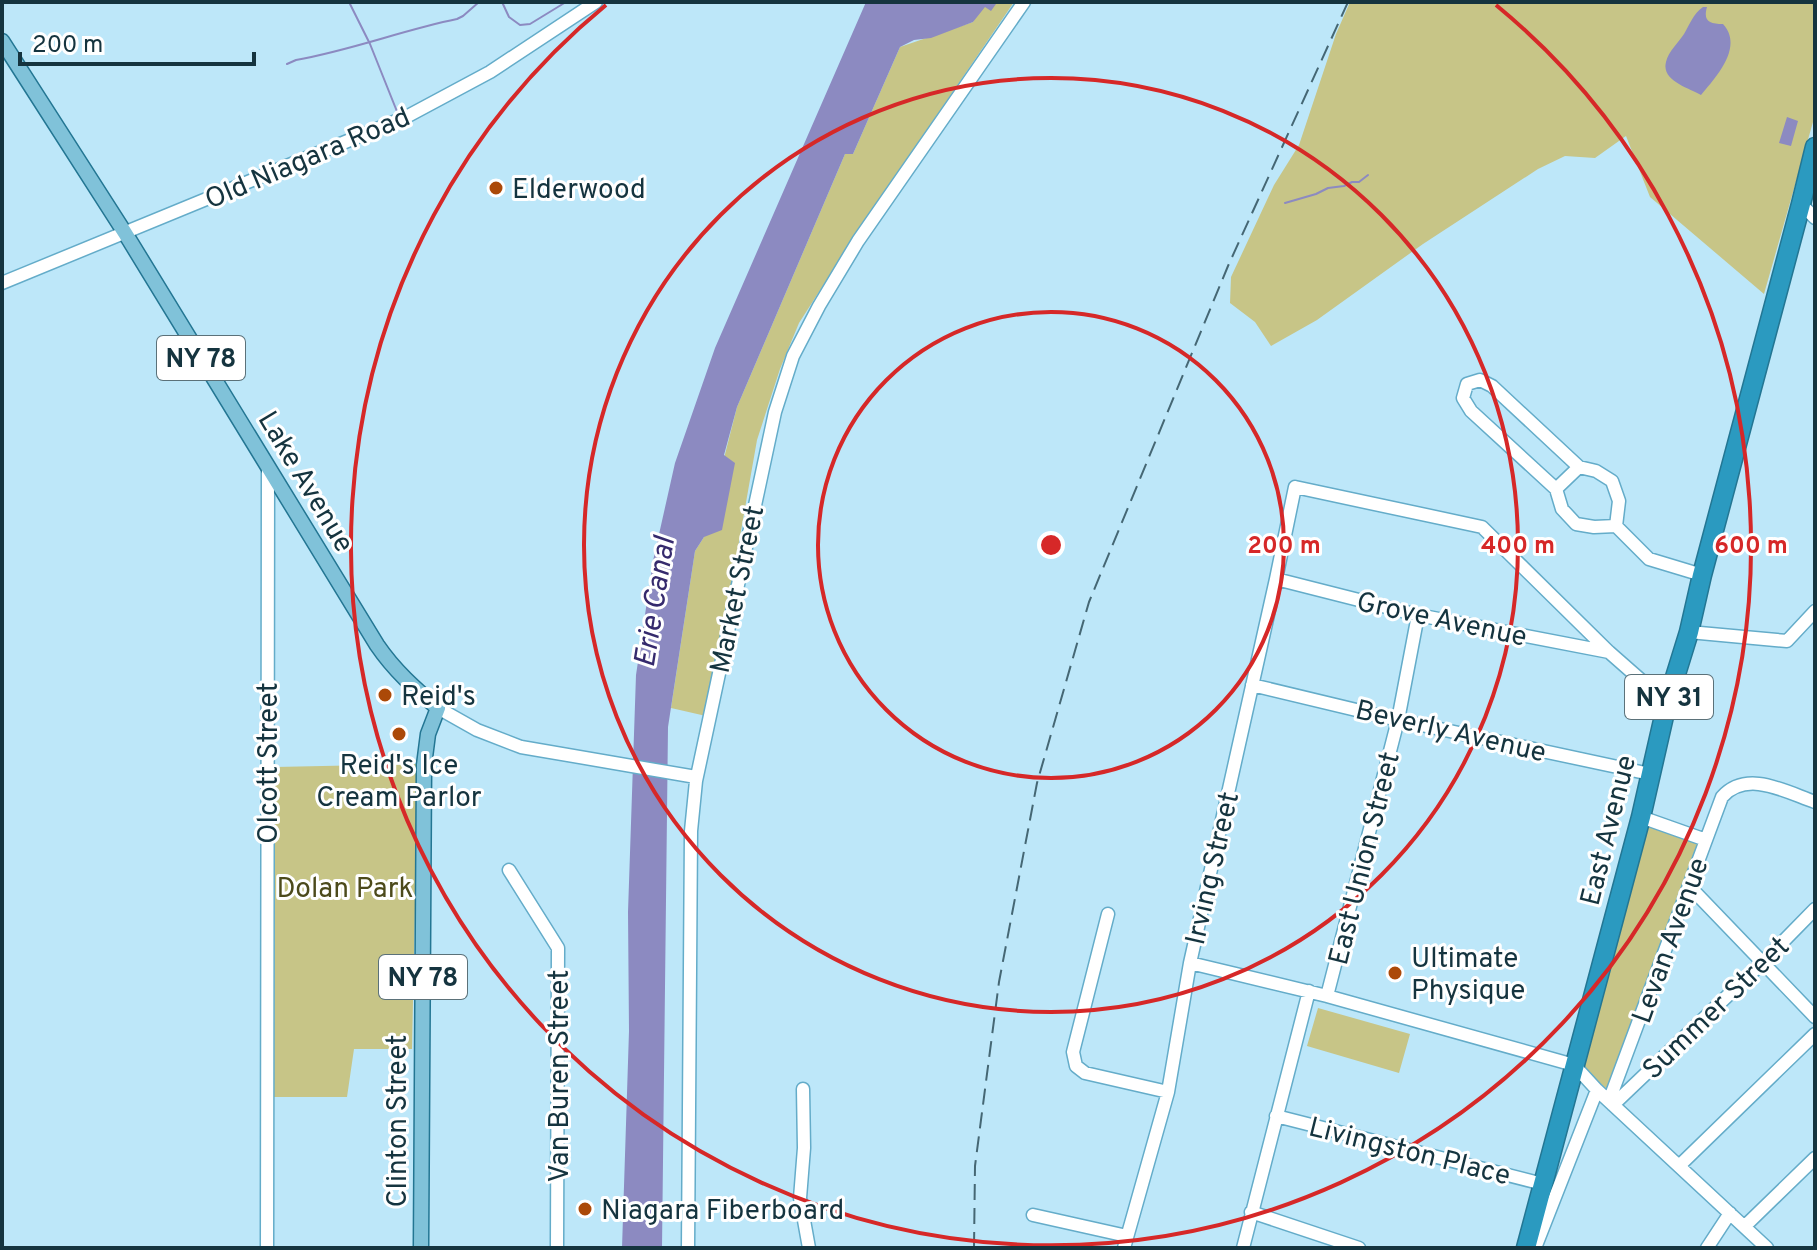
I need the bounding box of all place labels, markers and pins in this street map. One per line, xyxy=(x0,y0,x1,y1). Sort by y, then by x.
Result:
place label: Elderwood xyxy=(512,173,646,209)
marker: Elderwood xyxy=(487,179,505,197)
centre of rings xyxy=(1037,531,1065,559)
place label: Reid's xyxy=(401,680,476,716)
marker: Reid's xyxy=(376,686,394,704)
marker: Reid's Ice Cream Parlor xyxy=(390,725,408,743)
place label: Reid's Ice Cream Parlor xyxy=(316,749,482,817)
place label: Ultimate Physique xyxy=(1411,942,1525,1010)
marker: Ultimate Physique xyxy=(1386,964,1404,982)
place label: Niagara Fiberboard xyxy=(601,1194,844,1230)
marker: Niagara Fiberboard xyxy=(576,1200,594,1218)

